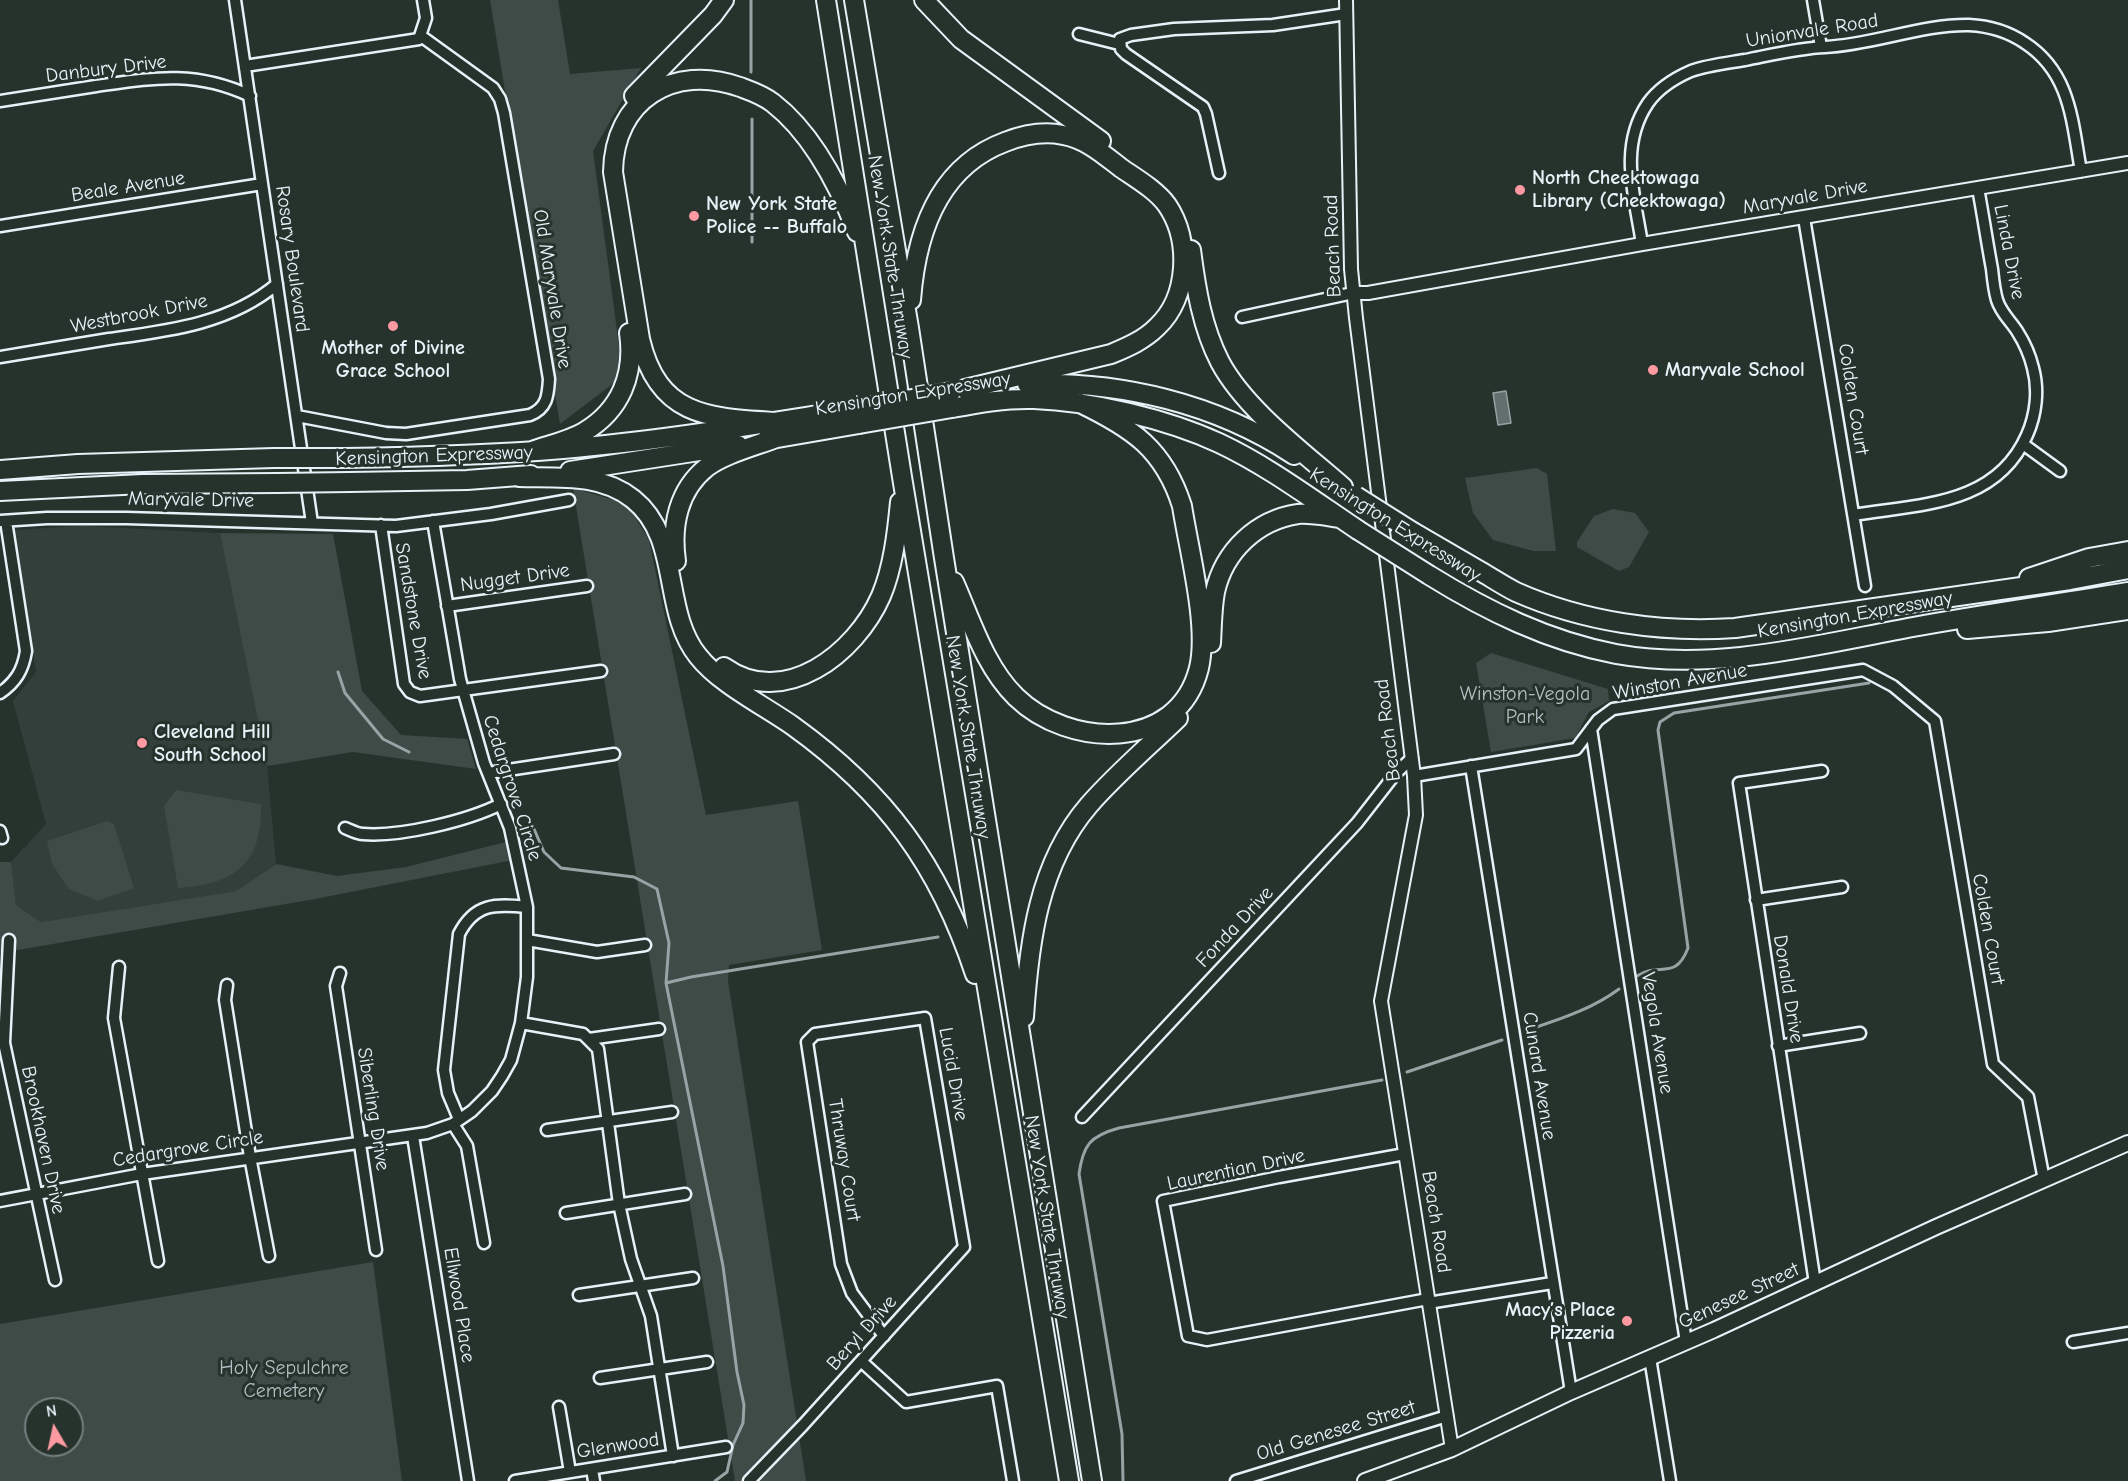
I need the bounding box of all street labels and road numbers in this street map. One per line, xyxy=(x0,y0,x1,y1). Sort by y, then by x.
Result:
street label: Unionvale Road xyxy=(1744,9,1880,53)
street label: Danbury Drive xyxy=(44,50,168,88)
street label: New York State Thruway xyxy=(862,153,918,361)
street label: Beale Avenue xyxy=(69,166,187,208)
street label: Maryvale Drive xyxy=(1741,174,1869,220)
street label: Rosary Boulevard xyxy=(270,184,314,334)
street label: Beach Road xyxy=(1319,194,1347,298)
street label: Linda Drive xyxy=(1988,202,2030,302)
street label: Old Maryvale Drive xyxy=(528,208,576,370)
street label: Westbrook Drive xyxy=(69,289,209,339)
street label: Colden Court xyxy=(1832,342,1874,456)
street label: Kensington Expressway xyxy=(814,367,1012,421)
street label: Kensington Expressway xyxy=(335,441,533,471)
street label: Kensington Expressway xyxy=(1305,462,1485,588)
street label: Maryvale Drive xyxy=(128,487,254,513)
street label: Sandstone Drive xyxy=(389,541,437,681)
street label: Nugget Drive xyxy=(459,558,571,598)
street label: Kensington Expressway xyxy=(1756,586,1954,644)
street label: New York State Thruway xyxy=(940,633,996,841)
street label: Winston Avenue xyxy=(1611,658,1749,706)
street label: Beach Road xyxy=(1370,677,1406,783)
street label: Cedargrove Circle xyxy=(477,712,547,864)
street label: Colden Court xyxy=(1966,872,2010,986)
street label: Fonda Drive xyxy=(1191,881,1279,973)
street label: Donald Drive xyxy=(1768,933,1808,1045)
street label: Vegola Avenue xyxy=(1636,970,1678,1096)
street label: Cunard Avenue xyxy=(1517,1010,1561,1142)
street label: Lucid Drive xyxy=(933,1025,973,1123)
street label: Siberling Drive xyxy=(351,1046,395,1172)
street label: Brookhaven Drive xyxy=(16,1064,70,1216)
street label: Thruway Court xyxy=(822,1097,866,1223)
street label: New York State Thruway xyxy=(1019,1113,1075,1321)
street label: Cedargrove Circle xyxy=(111,1125,265,1173)
street label: Laurentian Drive xyxy=(1165,1144,1307,1196)
street label: Beach Road xyxy=(1416,1169,1456,1275)
street label: Ellwood Place xyxy=(438,1246,480,1364)
street label: Genesee Street xyxy=(1675,1258,1803,1334)
street label: Beryl Drive xyxy=(822,1290,902,1376)
street label: Old Genesee Street xyxy=(1254,1395,1418,1467)
street label: Glenwood xyxy=(575,1428,661,1464)

